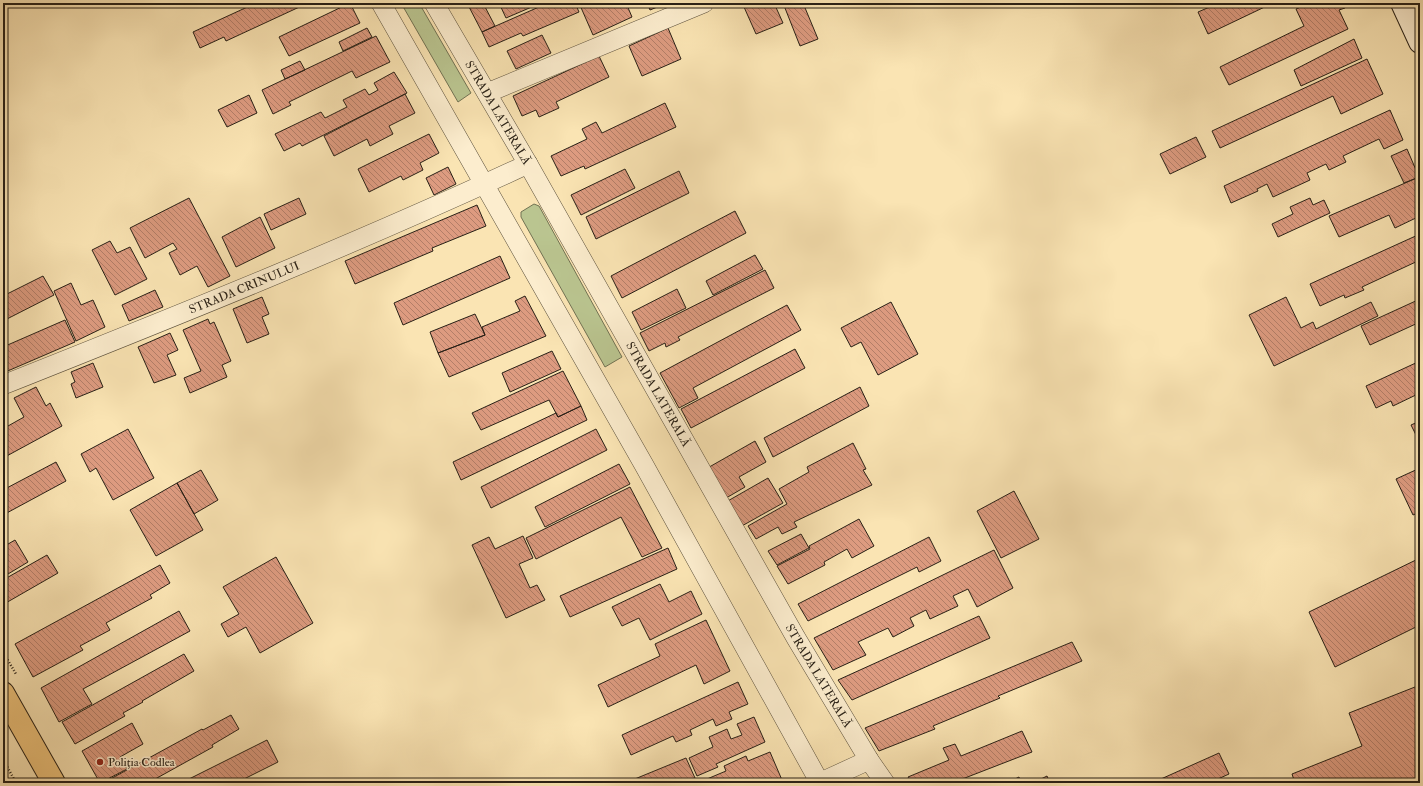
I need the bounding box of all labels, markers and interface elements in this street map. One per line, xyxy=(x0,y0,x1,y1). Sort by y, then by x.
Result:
street label: STRADA LATERALĂ xyxy=(461,58,534,168)
street label: STRADA CRINULUI xyxy=(187,259,302,318)
street label: STRADA LATERALĂ xyxy=(622,339,694,450)
street label: STRADA LATERALĂ xyxy=(782,621,855,731)
place label: Poliția Codlea xyxy=(108,755,176,770)
marker: Poliția Codlea xyxy=(95,757,105,767)

